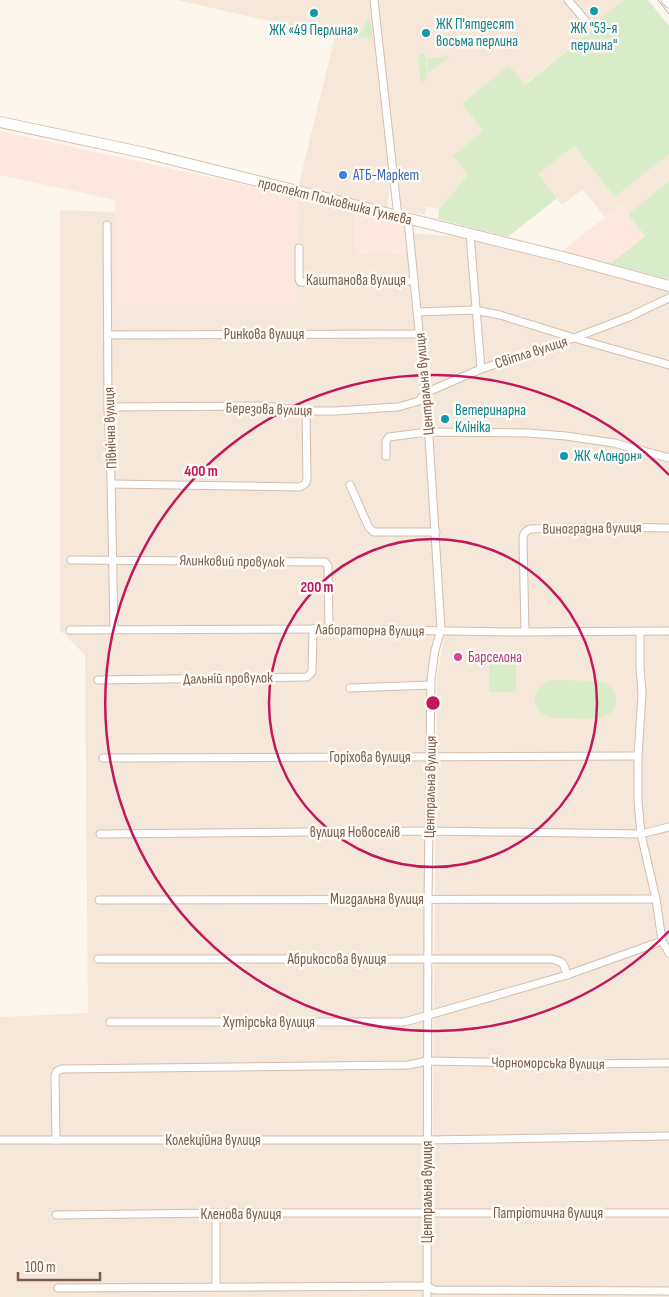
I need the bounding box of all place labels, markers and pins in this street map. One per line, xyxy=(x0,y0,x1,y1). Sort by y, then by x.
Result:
marker: ЖК "53-я перлина" xyxy=(588,5,600,17)
marker: ЖК «49 Перлина» xyxy=(308,7,320,19)
place label: ЖК П'ятдесят восьма перлина xyxy=(436,15,518,51)
place label: ЖК "53-я перлина" xyxy=(571,19,618,55)
place label: ЖК «49 Перлина» xyxy=(269,21,359,40)
marker: ЖК П'ятдесят восьма перлина xyxy=(420,27,432,39)
place label: АТБ-Маркет xyxy=(352,166,419,185)
marker: АТБ-Маркет xyxy=(337,169,349,181)
place label: Ветеринарна Клініка xyxy=(455,401,526,437)
marker: Ветеринарна Клініка xyxy=(439,413,451,425)
place label: ЖК «Лондон» xyxy=(574,447,643,466)
marker: ЖК «Лондон» xyxy=(558,450,570,462)
place label: Барселона xyxy=(468,648,522,667)
marker: Барселона xyxy=(452,651,464,663)
centre of rings xyxy=(424,694,442,712)

